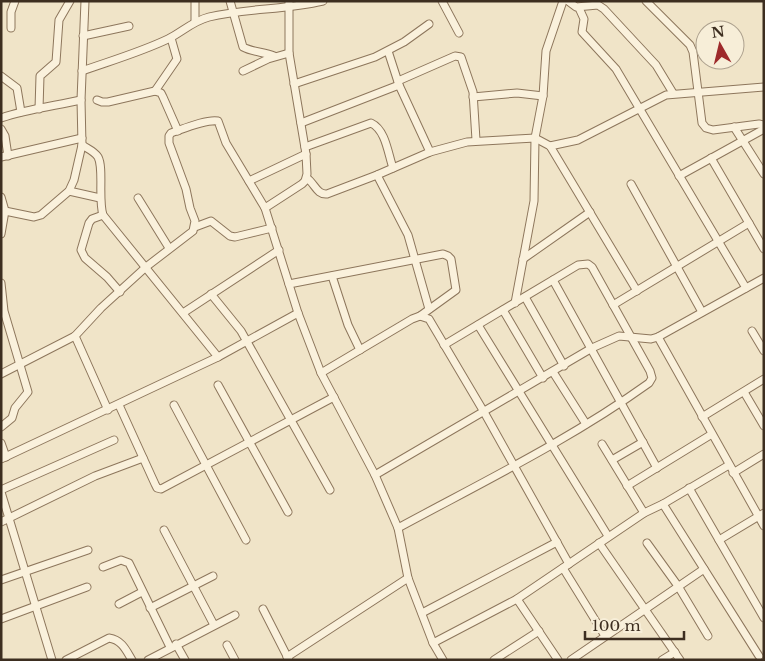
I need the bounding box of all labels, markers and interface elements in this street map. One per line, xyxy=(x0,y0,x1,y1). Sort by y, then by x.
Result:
north arrow xyxy=(695,20,745,70)
text: N xyxy=(710,22,726,42)
scale bar xyxy=(585,608,684,640)
text: 100 m xyxy=(592,616,641,635)

